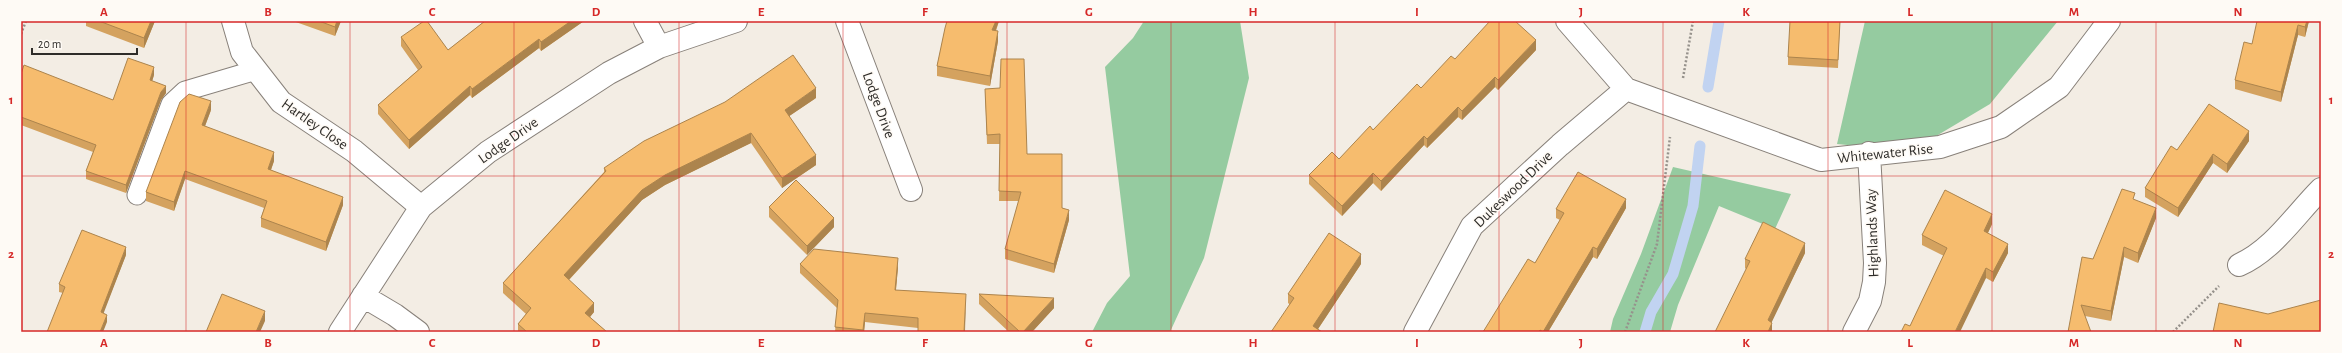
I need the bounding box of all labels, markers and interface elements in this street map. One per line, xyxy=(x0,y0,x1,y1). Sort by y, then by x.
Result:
text: A xyxy=(100,6,108,19)
text: B xyxy=(264,6,272,19)
text: C xyxy=(429,6,436,19)
text: D xyxy=(592,6,601,19)
text: E xyxy=(758,6,765,19)
text: F xyxy=(922,6,929,19)
text: G xyxy=(1085,6,1093,19)
text: H xyxy=(1248,6,1258,19)
text: I xyxy=(1415,6,1419,19)
text: J xyxy=(1579,6,1583,19)
text: K xyxy=(1742,6,1750,19)
text: L xyxy=(1907,6,1913,19)
text: M xyxy=(2069,6,2079,19)
text: N xyxy=(2233,6,2243,19)
scale bar xyxy=(32,30,137,56)
text: 20 m xyxy=(38,38,61,50)
street label: Lodge Drive xyxy=(860,70,897,140)
text: 1 xyxy=(9,94,13,107)
text: 1 xyxy=(2329,94,2333,107)
street label: Hartley Close xyxy=(279,96,351,153)
street label: Lodge Drive xyxy=(476,114,541,166)
street label: Whitewater Rise xyxy=(1836,141,1934,166)
street label: Dukeswood Drive xyxy=(1471,148,1555,230)
street label: Highlands Way xyxy=(1863,188,1882,278)
text: 2 xyxy=(8,248,14,261)
text: 2 xyxy=(2328,248,2334,261)
text: A xyxy=(100,337,108,350)
text: B xyxy=(264,337,272,350)
text: C xyxy=(429,337,436,350)
text: D xyxy=(592,337,601,350)
text: E xyxy=(758,337,765,350)
text: F xyxy=(922,337,929,350)
text: G xyxy=(1085,337,1093,350)
text: H xyxy=(1248,337,1258,350)
text: I xyxy=(1415,337,1419,350)
text: J xyxy=(1579,337,1583,350)
text: K xyxy=(1742,337,1750,350)
text: L xyxy=(1907,337,1913,350)
text: M xyxy=(2069,337,2079,350)
text: N xyxy=(2233,337,2243,350)

